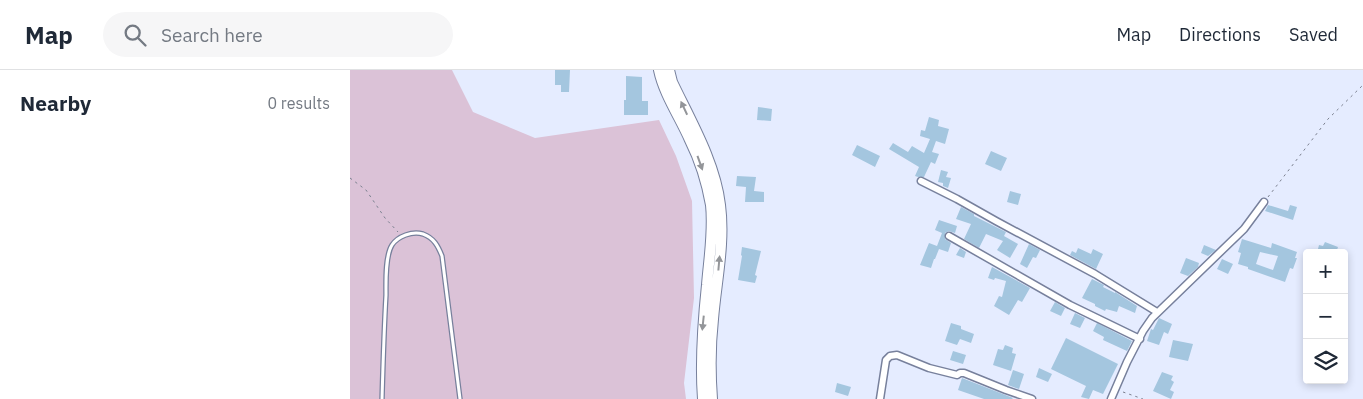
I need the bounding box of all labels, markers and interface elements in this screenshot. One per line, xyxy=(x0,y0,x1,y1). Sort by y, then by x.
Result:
search box xyxy=(103,12,453,57)
text: Map xyxy=(25,19,73,51)
icon: search xyxy=(121,21,149,49)
text: Search here xyxy=(161,23,263,47)
text: Map xyxy=(1116,23,1151,46)
text: Directions xyxy=(1179,23,1261,46)
text: Saved xyxy=(1289,23,1338,46)
text: Nearby xyxy=(20,89,91,117)
text: 0 results xyxy=(267,93,330,113)
one-way arrow xyxy=(680,101,688,115)
one-way arrow xyxy=(696,155,704,170)
map controls xyxy=(1303,249,1348,384)
button: + xyxy=(1303,249,1348,294)
one-way arrow xyxy=(715,255,723,271)
button: − xyxy=(1303,294,1348,339)
one-way arrow xyxy=(699,315,707,331)
button: layers xyxy=(1303,339,1348,384)

